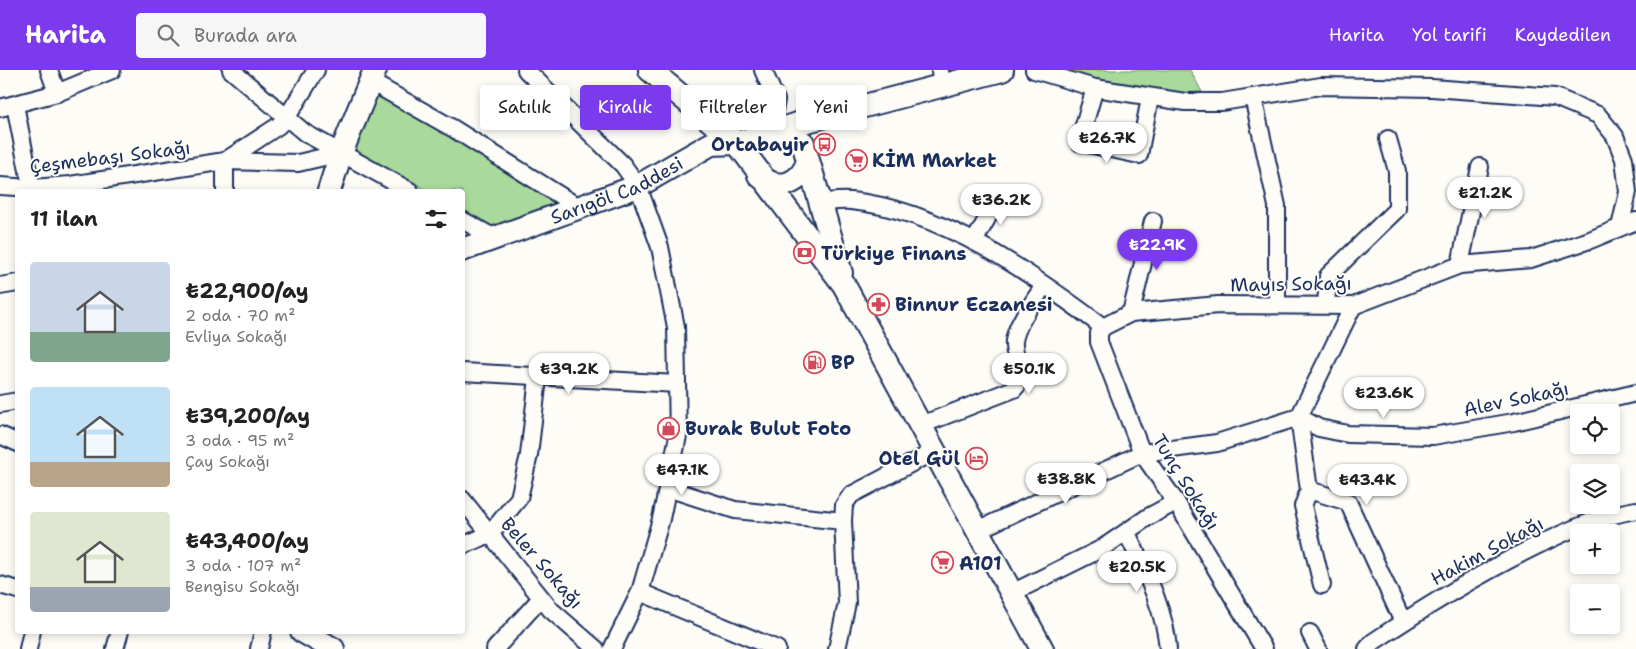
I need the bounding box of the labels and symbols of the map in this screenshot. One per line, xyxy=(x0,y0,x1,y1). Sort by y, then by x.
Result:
pin: ₺26.7K xyxy=(1066,122,1148,164)
place label: Ortabayir xyxy=(711,132,809,157)
bus stop icon: Ortabayir xyxy=(813,132,837,156)
street label: Çeşmebaşı Sokağı xyxy=(28,135,192,179)
supermarket icon: KİM Market xyxy=(844,148,868,172)
place label: KİM Market xyxy=(872,148,997,173)
street label: Sarıgöl Caddesi xyxy=(547,150,687,229)
pin: ₺21.2K xyxy=(1444,176,1526,219)
pin: ₺36.2K xyxy=(960,184,1042,226)
pin: ₺22.9K xyxy=(1116,228,1198,271)
bank icon: Türkiye Finans xyxy=(793,241,817,265)
place label: Türkiye Finans xyxy=(821,241,966,266)
street label: Mayıs Sokağı xyxy=(1230,270,1352,298)
pharmacy icon: Binnur Eczanesi xyxy=(867,292,891,316)
place label: Binnur Eczanesi xyxy=(895,292,1053,317)
fuel station icon: BP xyxy=(803,350,827,374)
place label: BP xyxy=(831,350,855,375)
pin: ₺39.2K xyxy=(528,352,610,395)
pin: ₺50.1K xyxy=(988,352,1070,395)
pin: ₺23.6K xyxy=(1343,376,1425,419)
street label: Alev Sokağı xyxy=(1461,376,1571,422)
shop icon: Burak Bulut Foto xyxy=(657,416,681,440)
place label: Burak Bulut Foto xyxy=(685,416,851,441)
street label: Tunç Sokağı xyxy=(1147,429,1225,535)
place label: Otel Gül xyxy=(879,446,960,471)
hotel icon: Otel Gül xyxy=(964,446,988,470)
pin: ₺47.1K xyxy=(641,454,723,496)
pin: ₺38.8K xyxy=(1025,462,1107,505)
pin: ₺43.4K xyxy=(1326,464,1408,506)
street label: Hakim Sokağı xyxy=(1426,511,1548,591)
street label: Beler Sokağı xyxy=(495,512,589,614)
pin: ₺20.5K xyxy=(1096,550,1178,593)
supermarket icon: A101 xyxy=(931,551,955,575)
place label: A101 xyxy=(959,551,1002,576)

